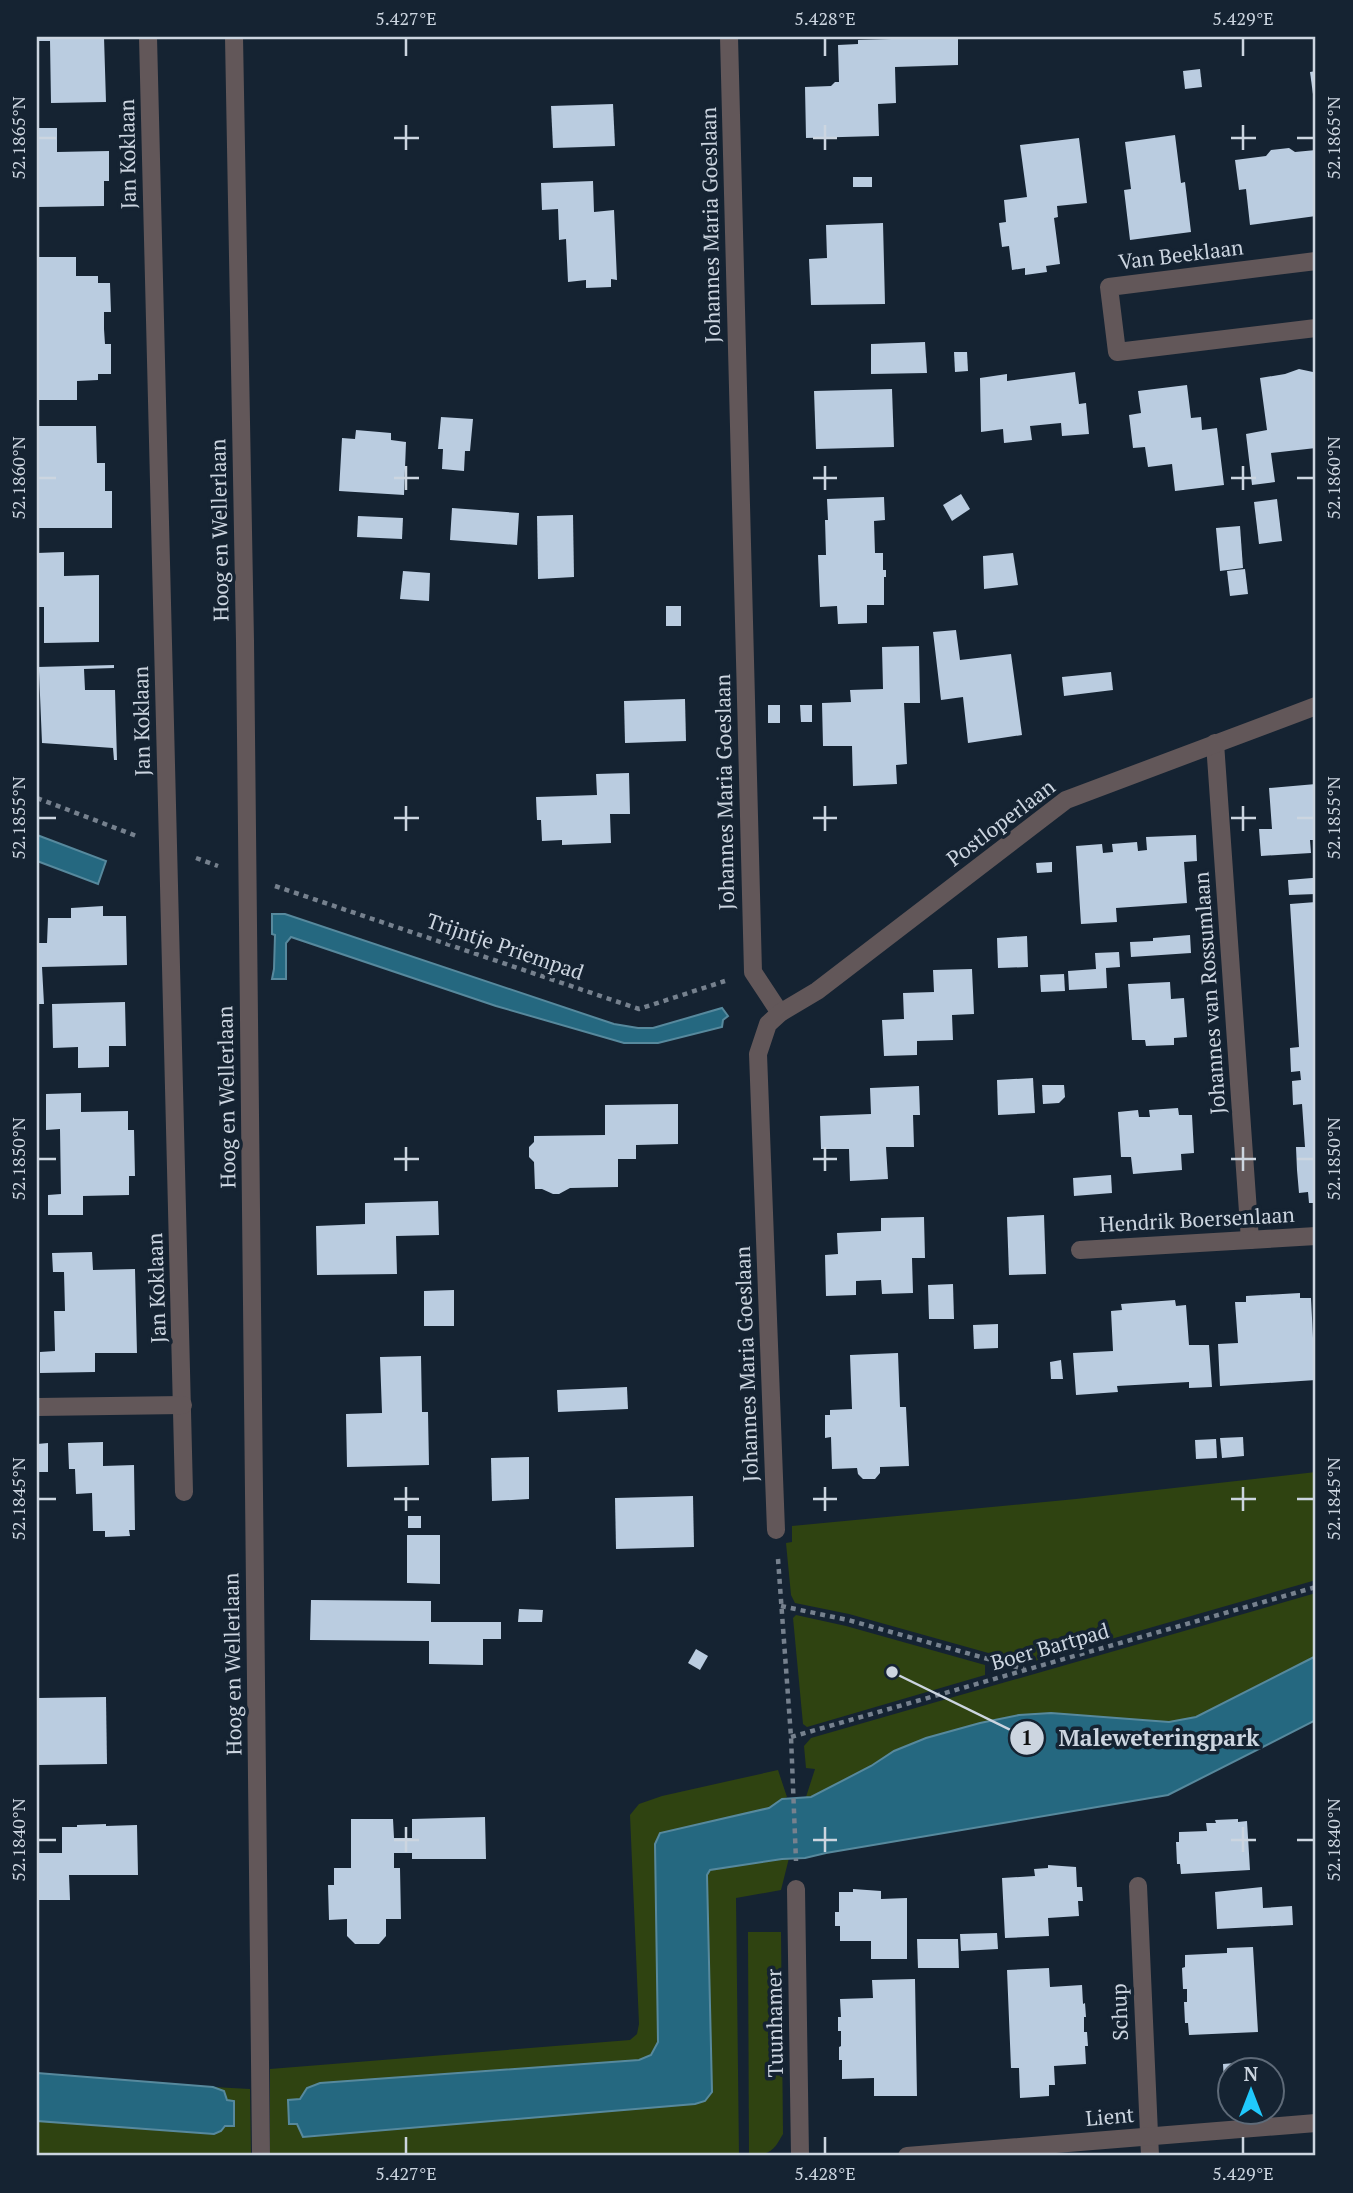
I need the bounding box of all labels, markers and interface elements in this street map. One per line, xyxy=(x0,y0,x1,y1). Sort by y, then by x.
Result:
text: 5.427°E xyxy=(375,6,437,30)
text: 5.428°E xyxy=(794,6,856,30)
text: 5.429°E xyxy=(1212,6,1274,30)
text: 52.1865°N xyxy=(6,96,30,180)
text: 52.1865°N xyxy=(1321,96,1345,180)
street label: Jan Koklaan xyxy=(112,98,142,209)
street label: Johannes Maria Goeslaan xyxy=(694,106,726,343)
street label: Van Beeklaan xyxy=(1117,232,1245,276)
text: 52.1860°N xyxy=(6,436,30,520)
text: 52.1860°N xyxy=(1321,436,1345,520)
street label: Hoog en Wellerlaan xyxy=(203,438,235,622)
street label: Jan Koklaan xyxy=(126,665,156,776)
street label: Johannes Maria Goeslaan xyxy=(708,673,740,910)
street label: Postloperlaan xyxy=(941,772,1061,872)
text: 52.1855°N xyxy=(6,776,30,860)
text: 52.1855°N xyxy=(1321,776,1345,860)
street label: Johannes van Rossumlaan xyxy=(1187,870,1231,1115)
street label: Trijntje Priempad xyxy=(423,906,588,986)
street label: Hoog en Wellerlaan xyxy=(210,1005,242,1189)
text: 52.1850°N xyxy=(6,1117,30,1201)
text: 52.1850°N xyxy=(1321,1117,1345,1201)
street label: Hendrik Boersenlaan xyxy=(1099,1200,1296,1238)
street label: Jan Koklaan xyxy=(140,1232,172,1344)
street label: Johannes Maria Goeslaan xyxy=(728,1245,764,1482)
text: 52.1845°N xyxy=(6,1457,30,1541)
text: 52.1845°N xyxy=(1321,1457,1345,1541)
street label: Hoog en Wellerlaan xyxy=(216,1572,248,1756)
street label: Boer Bartpad xyxy=(987,1616,1112,1676)
callout: Maleweteringpark xyxy=(1009,1716,1273,1760)
text: Maleweteringpark xyxy=(1058,1722,1260,1753)
text: 1 xyxy=(1021,1723,1033,1751)
text: 52.1840°N xyxy=(6,1798,30,1882)
text: 52.1840°N xyxy=(1321,1798,1345,1882)
street label: Tuunhamer xyxy=(759,1968,789,2078)
street label: Schup xyxy=(1104,1983,1134,2041)
north arrow xyxy=(1216,2056,1286,2126)
text: N xyxy=(1244,2061,1259,2086)
street label: Lient xyxy=(1084,2100,1136,2132)
text: 5.427°E xyxy=(375,2161,437,2185)
text: 5.428°E xyxy=(794,2161,856,2185)
text: 5.429°E xyxy=(1212,2161,1274,2185)

